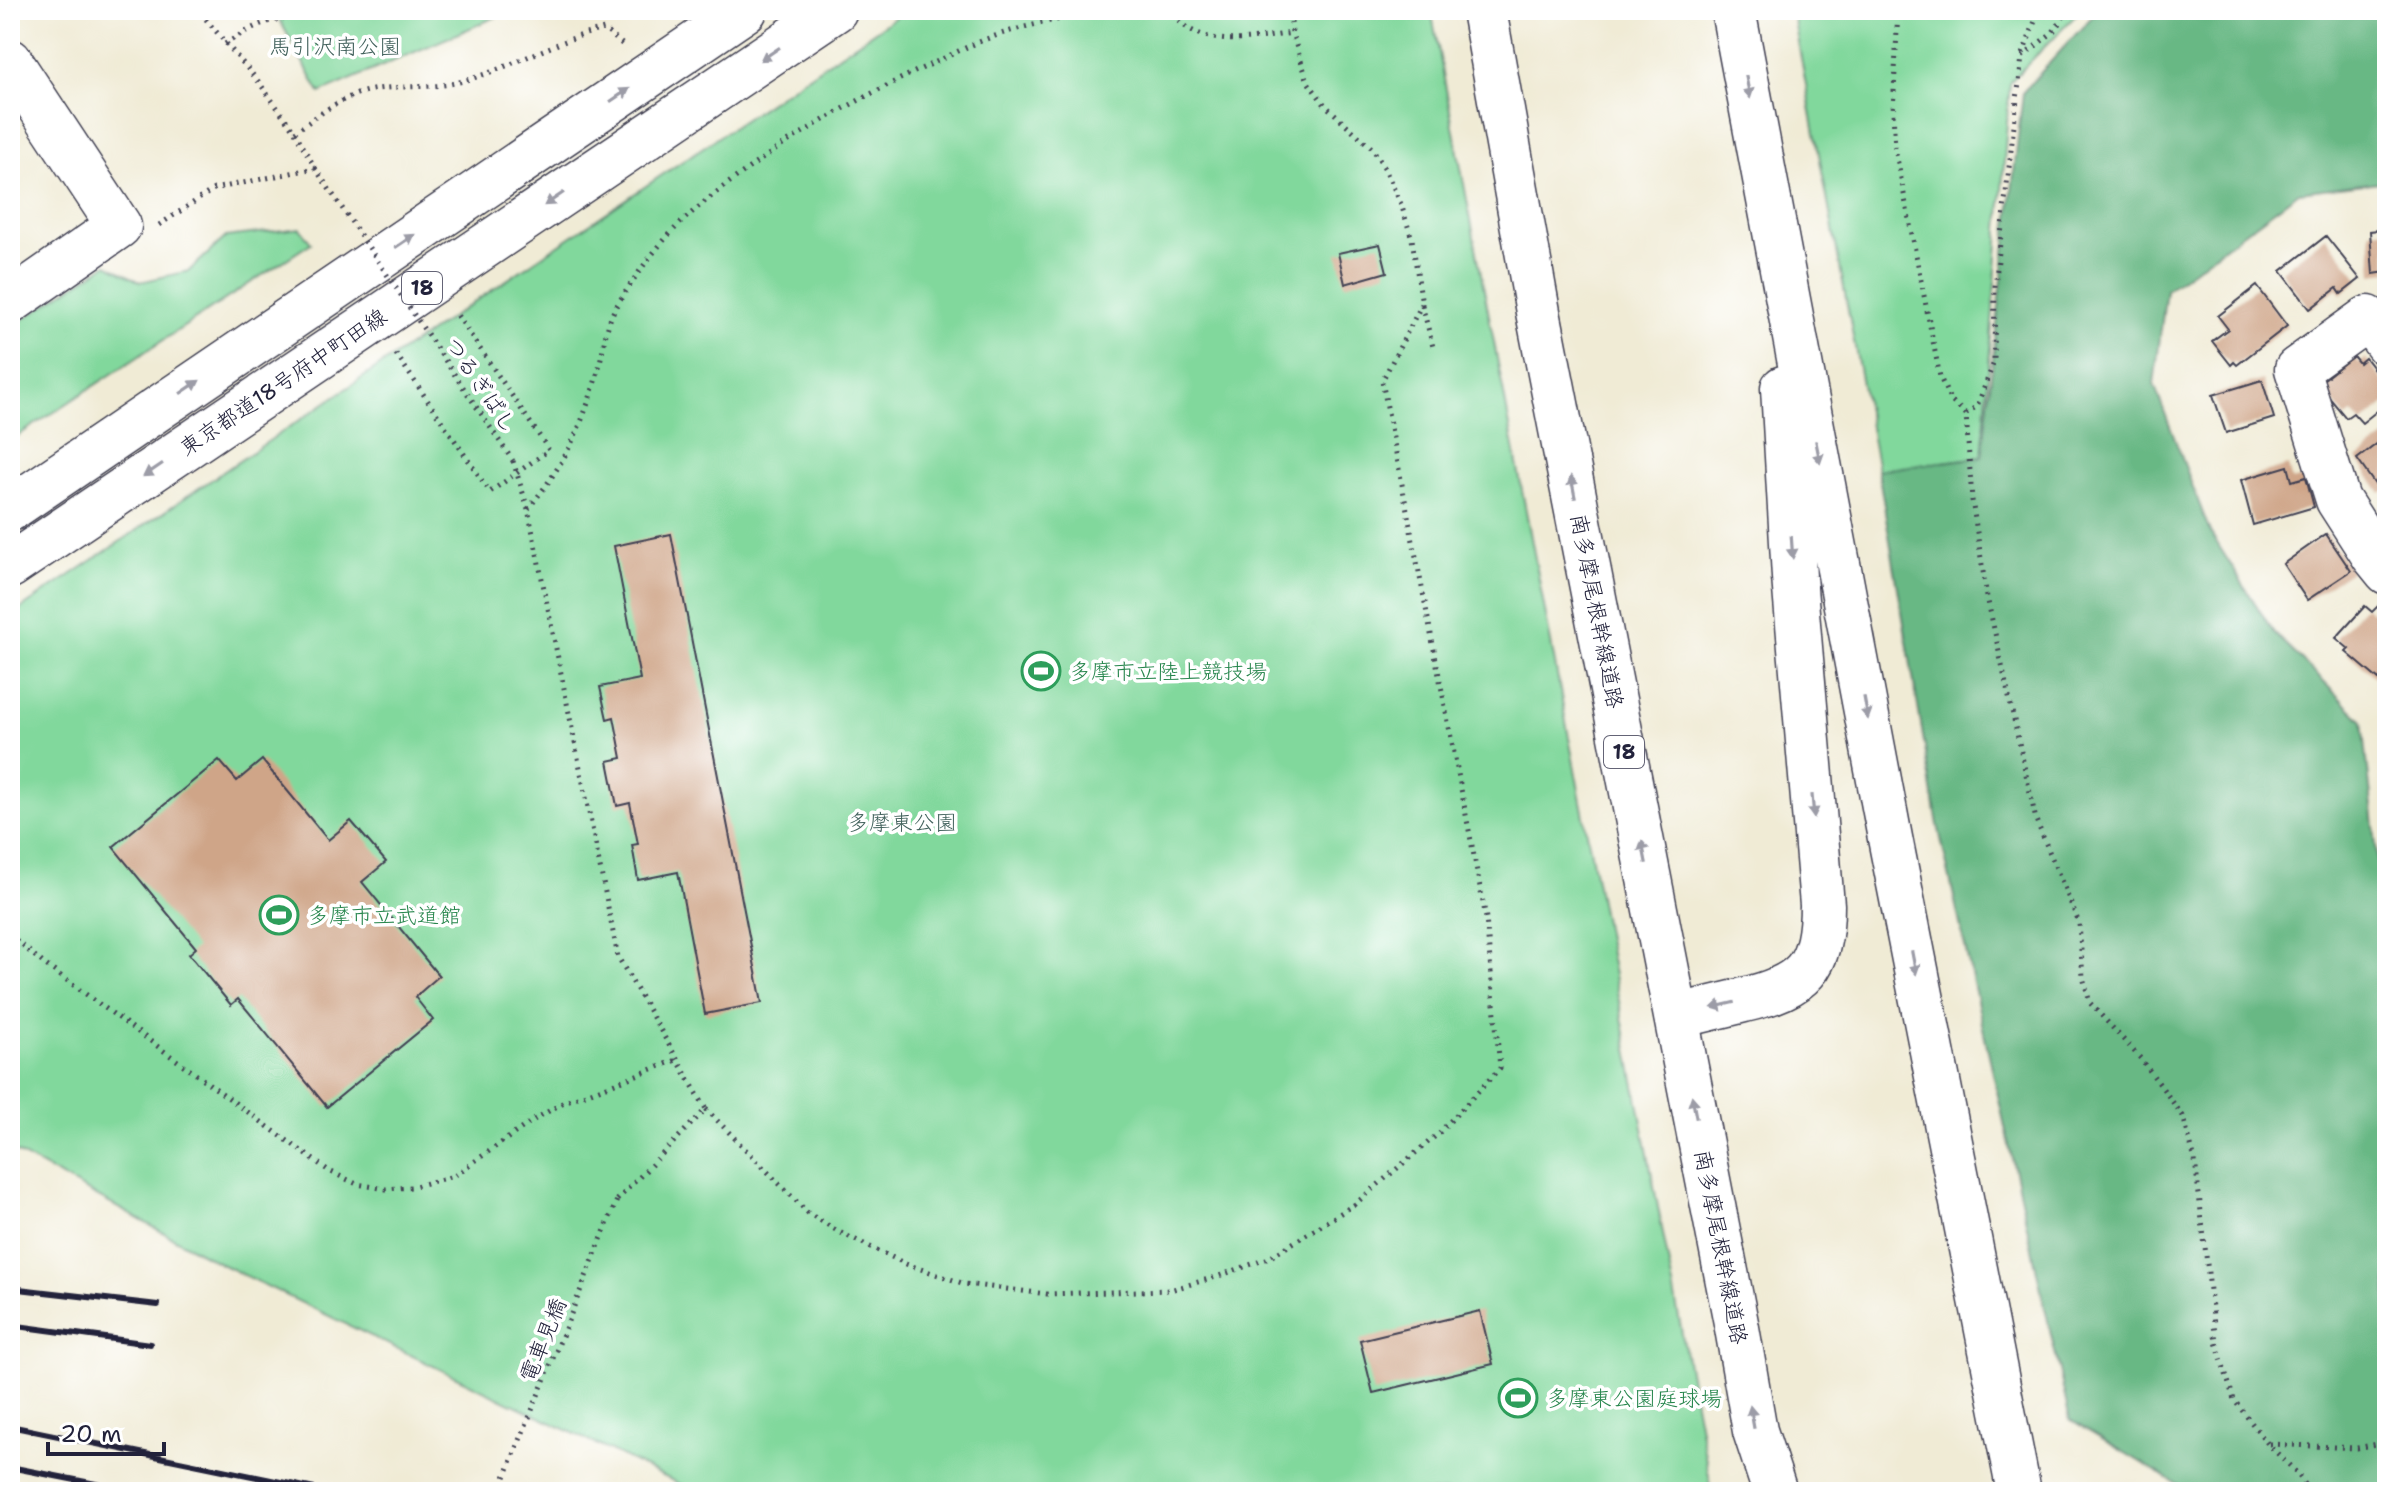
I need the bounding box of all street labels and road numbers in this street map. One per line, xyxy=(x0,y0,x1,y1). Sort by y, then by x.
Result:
road number: 18 xyxy=(402,272,442,304)
street label: 東京都道18号府中町田線 xyxy=(174,302,392,462)
street label: つるぎばし xyxy=(438,331,524,439)
street label: 南多摩尾根幹線道路 xyxy=(1564,511,1630,711)
road number: 18 xyxy=(1604,736,1644,768)
street label: 南多摩尾根幹線道路 xyxy=(1688,1147,1754,1347)
street label: 電車見橋 xyxy=(513,1294,573,1386)

